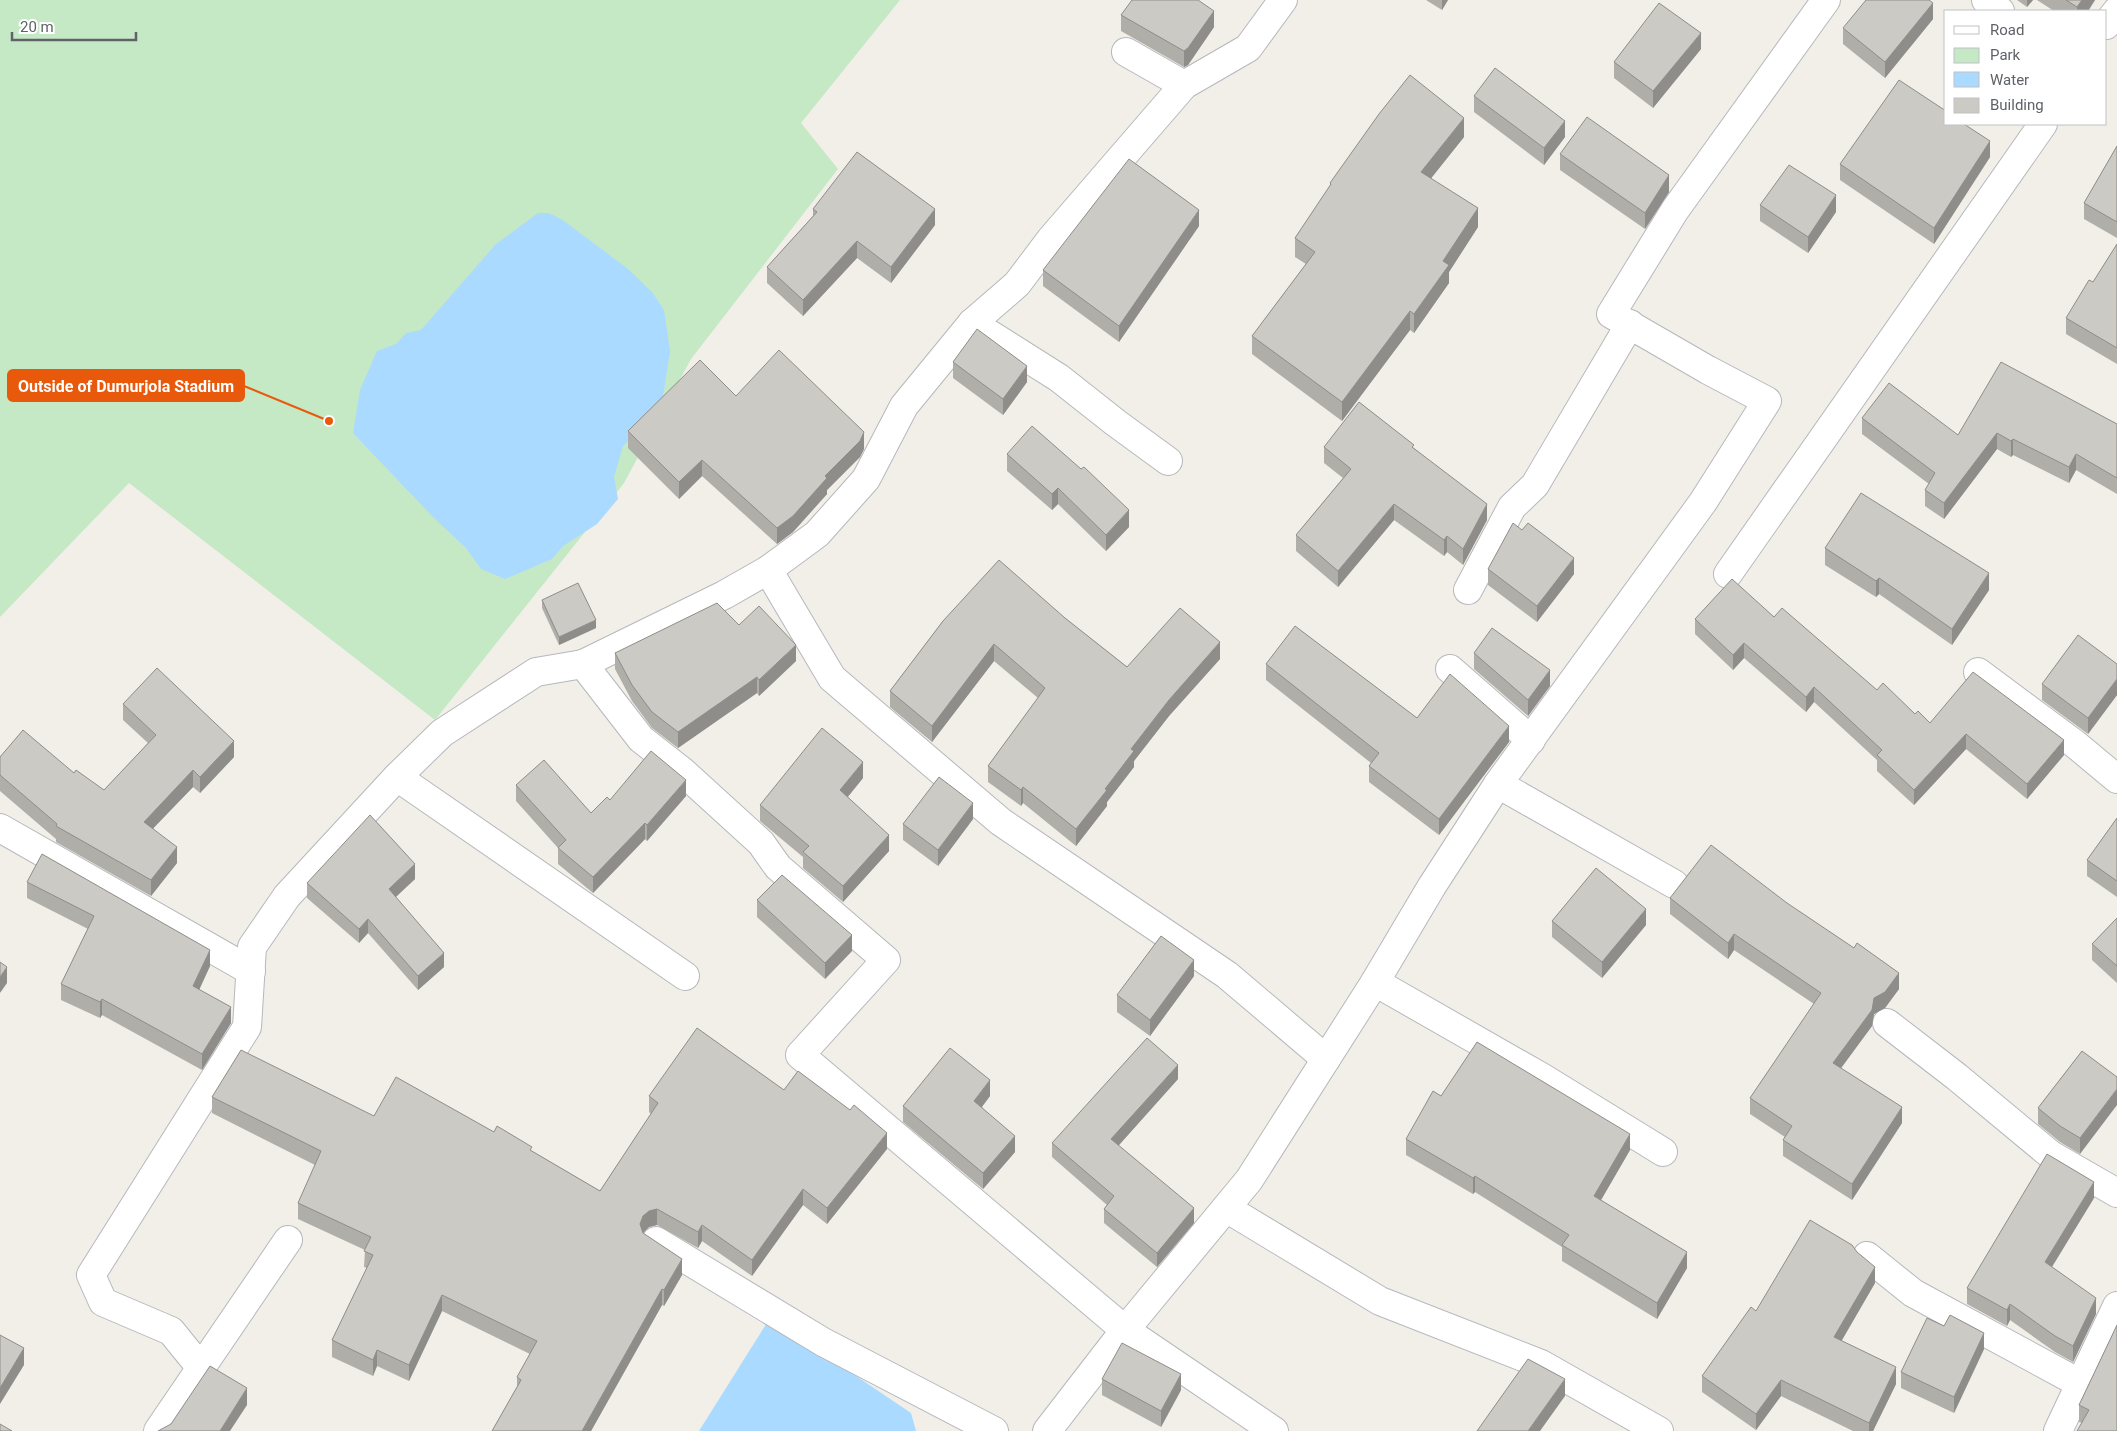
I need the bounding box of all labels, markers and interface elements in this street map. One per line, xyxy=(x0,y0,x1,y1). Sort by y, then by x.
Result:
scale bar xyxy=(12,10,136,42)
legend xyxy=(1944,10,2107,125)
text: 20 m xyxy=(20,18,54,36)
text: Road xyxy=(1990,21,2024,39)
text: Park xyxy=(1990,46,2021,64)
text: Water xyxy=(1990,71,2029,89)
text: Building xyxy=(1990,96,2044,114)
callout: Outside of Dumurjola Stadium xyxy=(8,370,244,401)
text: Outside of Dumurjola Stadium xyxy=(18,377,234,396)

